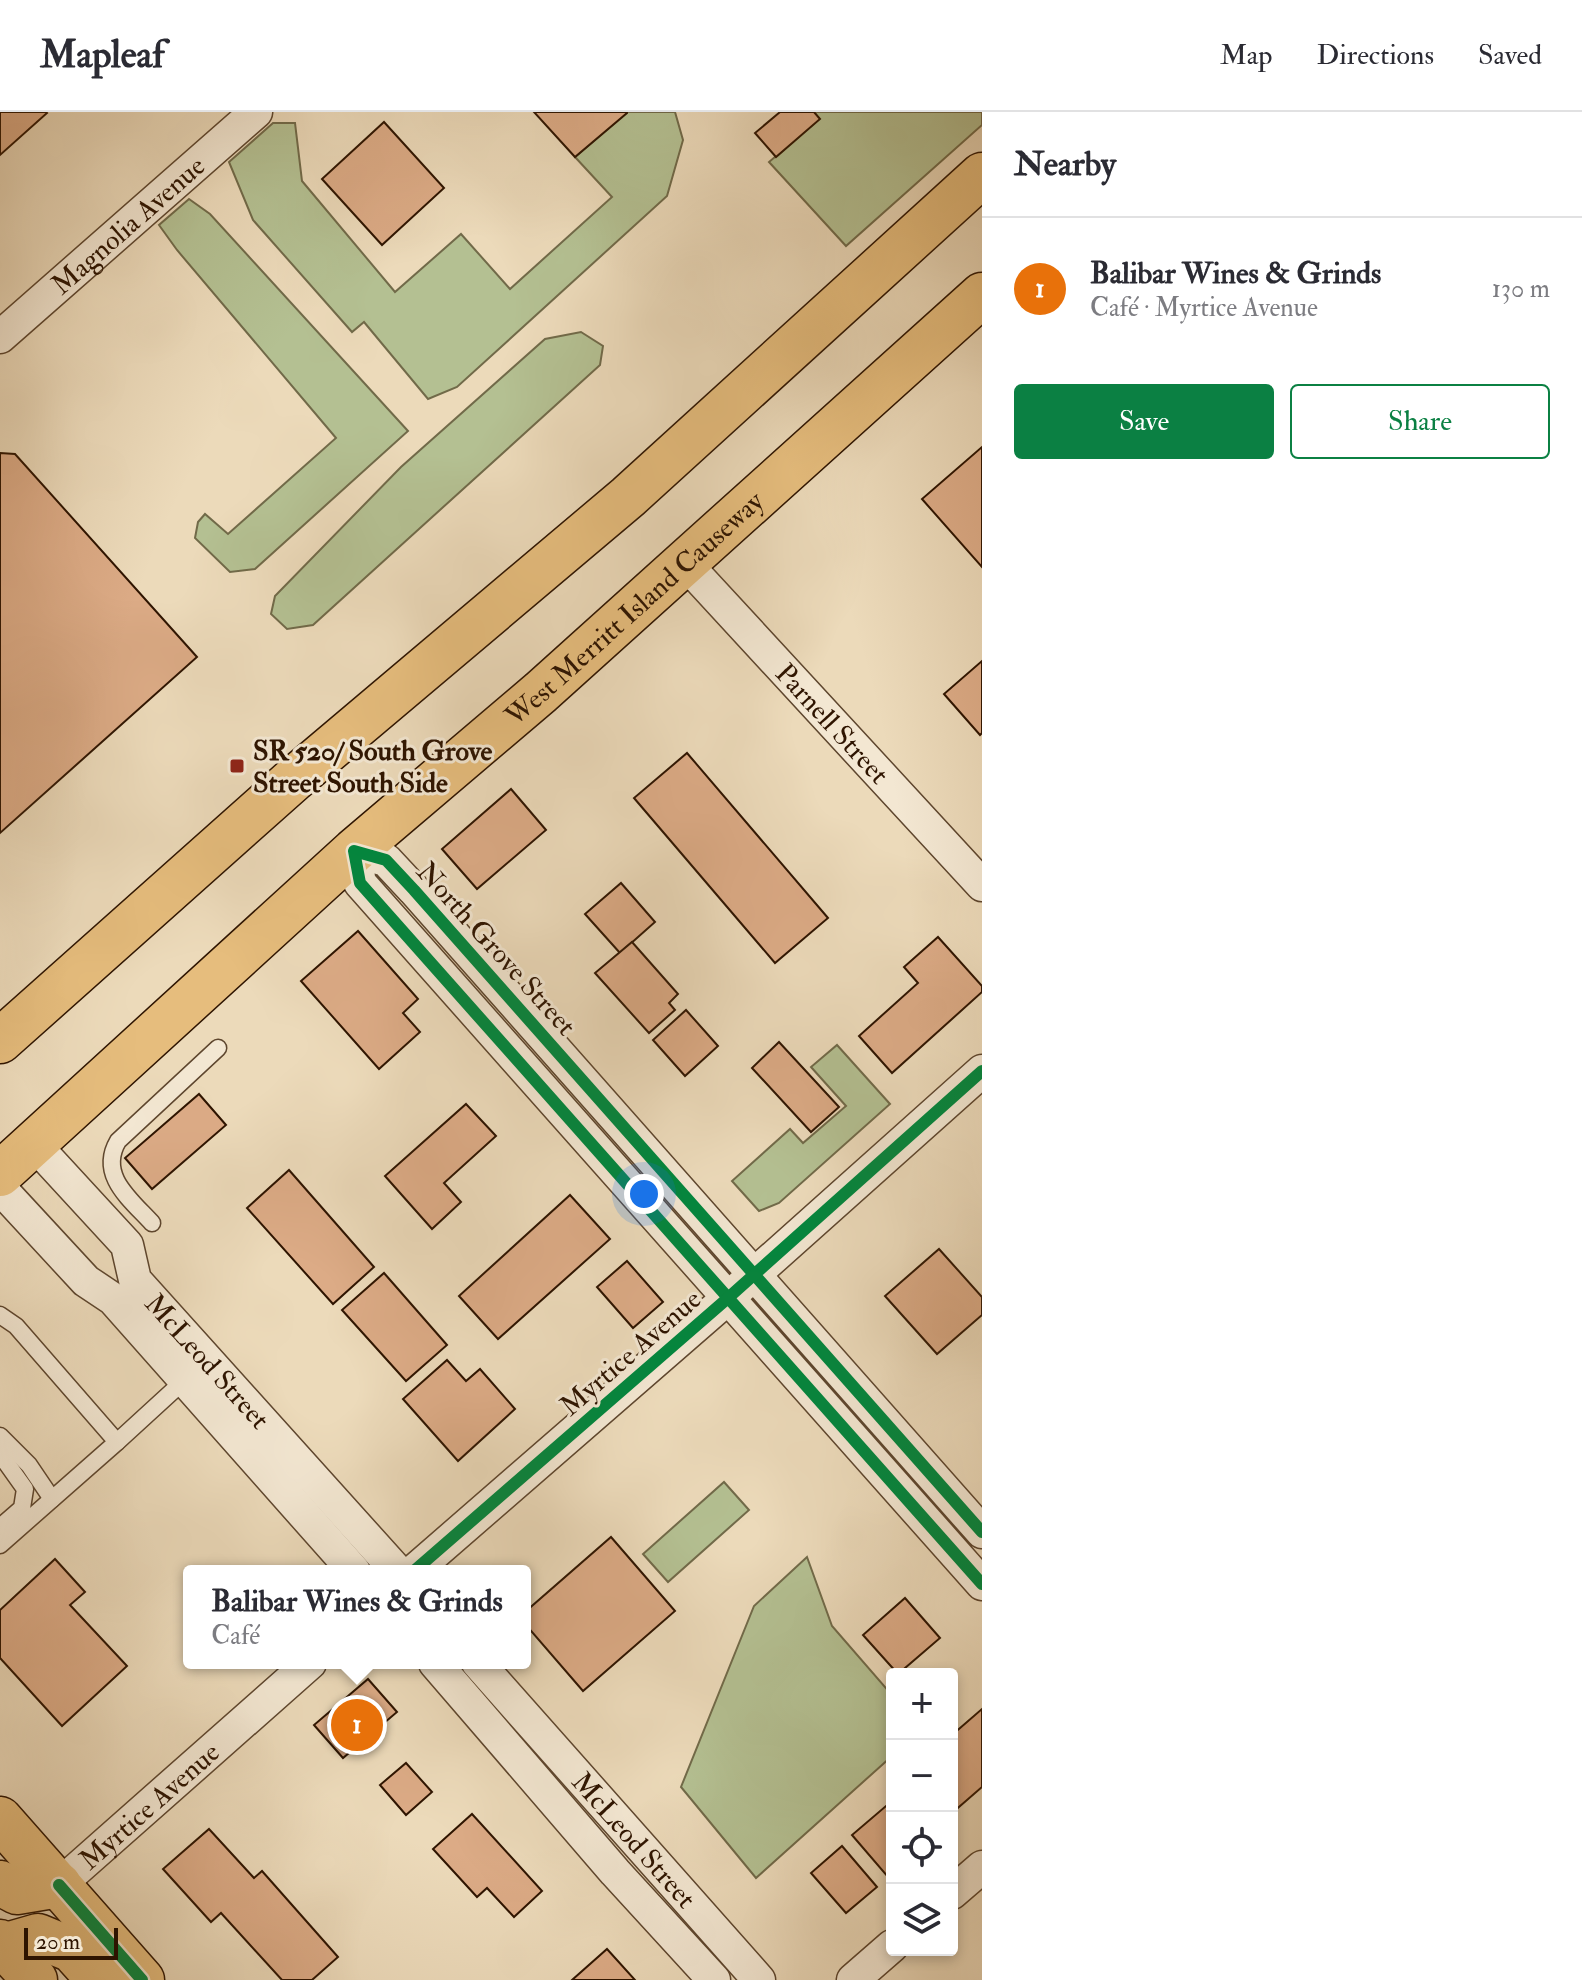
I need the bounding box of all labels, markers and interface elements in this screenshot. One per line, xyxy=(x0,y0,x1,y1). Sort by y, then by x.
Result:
text: Mapleaf xyxy=(40,31,165,79)
text: Map xyxy=(1220,38,1273,73)
text: Directions xyxy=(1317,38,1434,73)
text: Saved xyxy=(1478,38,1542,73)
text: Nearby xyxy=(1014,143,1116,186)
street label: Magnolia Avenue xyxy=(45,149,213,303)
text: Balibar Wines & Grinds xyxy=(1090,255,1381,292)
text: 1 xyxy=(1035,273,1045,305)
text: 130 m xyxy=(1492,273,1550,305)
text: Café · Myrtice Avenue xyxy=(1090,292,1318,324)
button: Save xyxy=(1014,384,1274,459)
button: Share xyxy=(1290,384,1550,459)
street label: West Merritt Island Causeway xyxy=(498,484,772,734)
street label: Parnell Street xyxy=(767,657,896,792)
place label: SR 520/ South Grove Street South Side xyxy=(253,734,492,801)
marker: SR 520/ South Grove Street South Side xyxy=(228,757,246,775)
street label: North Grove Street xyxy=(409,855,583,1043)
your location xyxy=(624,1174,664,1214)
street label: Myrtice Avenue xyxy=(553,1282,709,1424)
street label: McLeod Street xyxy=(137,1287,277,1437)
popup xyxy=(183,1565,531,1669)
text: Balibar Wines & Grinds xyxy=(211,1583,503,1620)
text: Café xyxy=(211,1620,260,1652)
map controls xyxy=(886,1668,958,1956)
button: + xyxy=(886,1668,958,1740)
pin: 1 xyxy=(331,1695,383,1755)
street label: Myrtice Avenue xyxy=(72,1735,228,1878)
button: − xyxy=(886,1740,958,1812)
street label: McLeod Street xyxy=(564,1765,703,1916)
button: locate xyxy=(886,1812,958,1884)
button: layers xyxy=(886,1884,958,1956)
scale bar xyxy=(24,1924,118,1960)
text: 20 m xyxy=(36,1928,80,1956)

